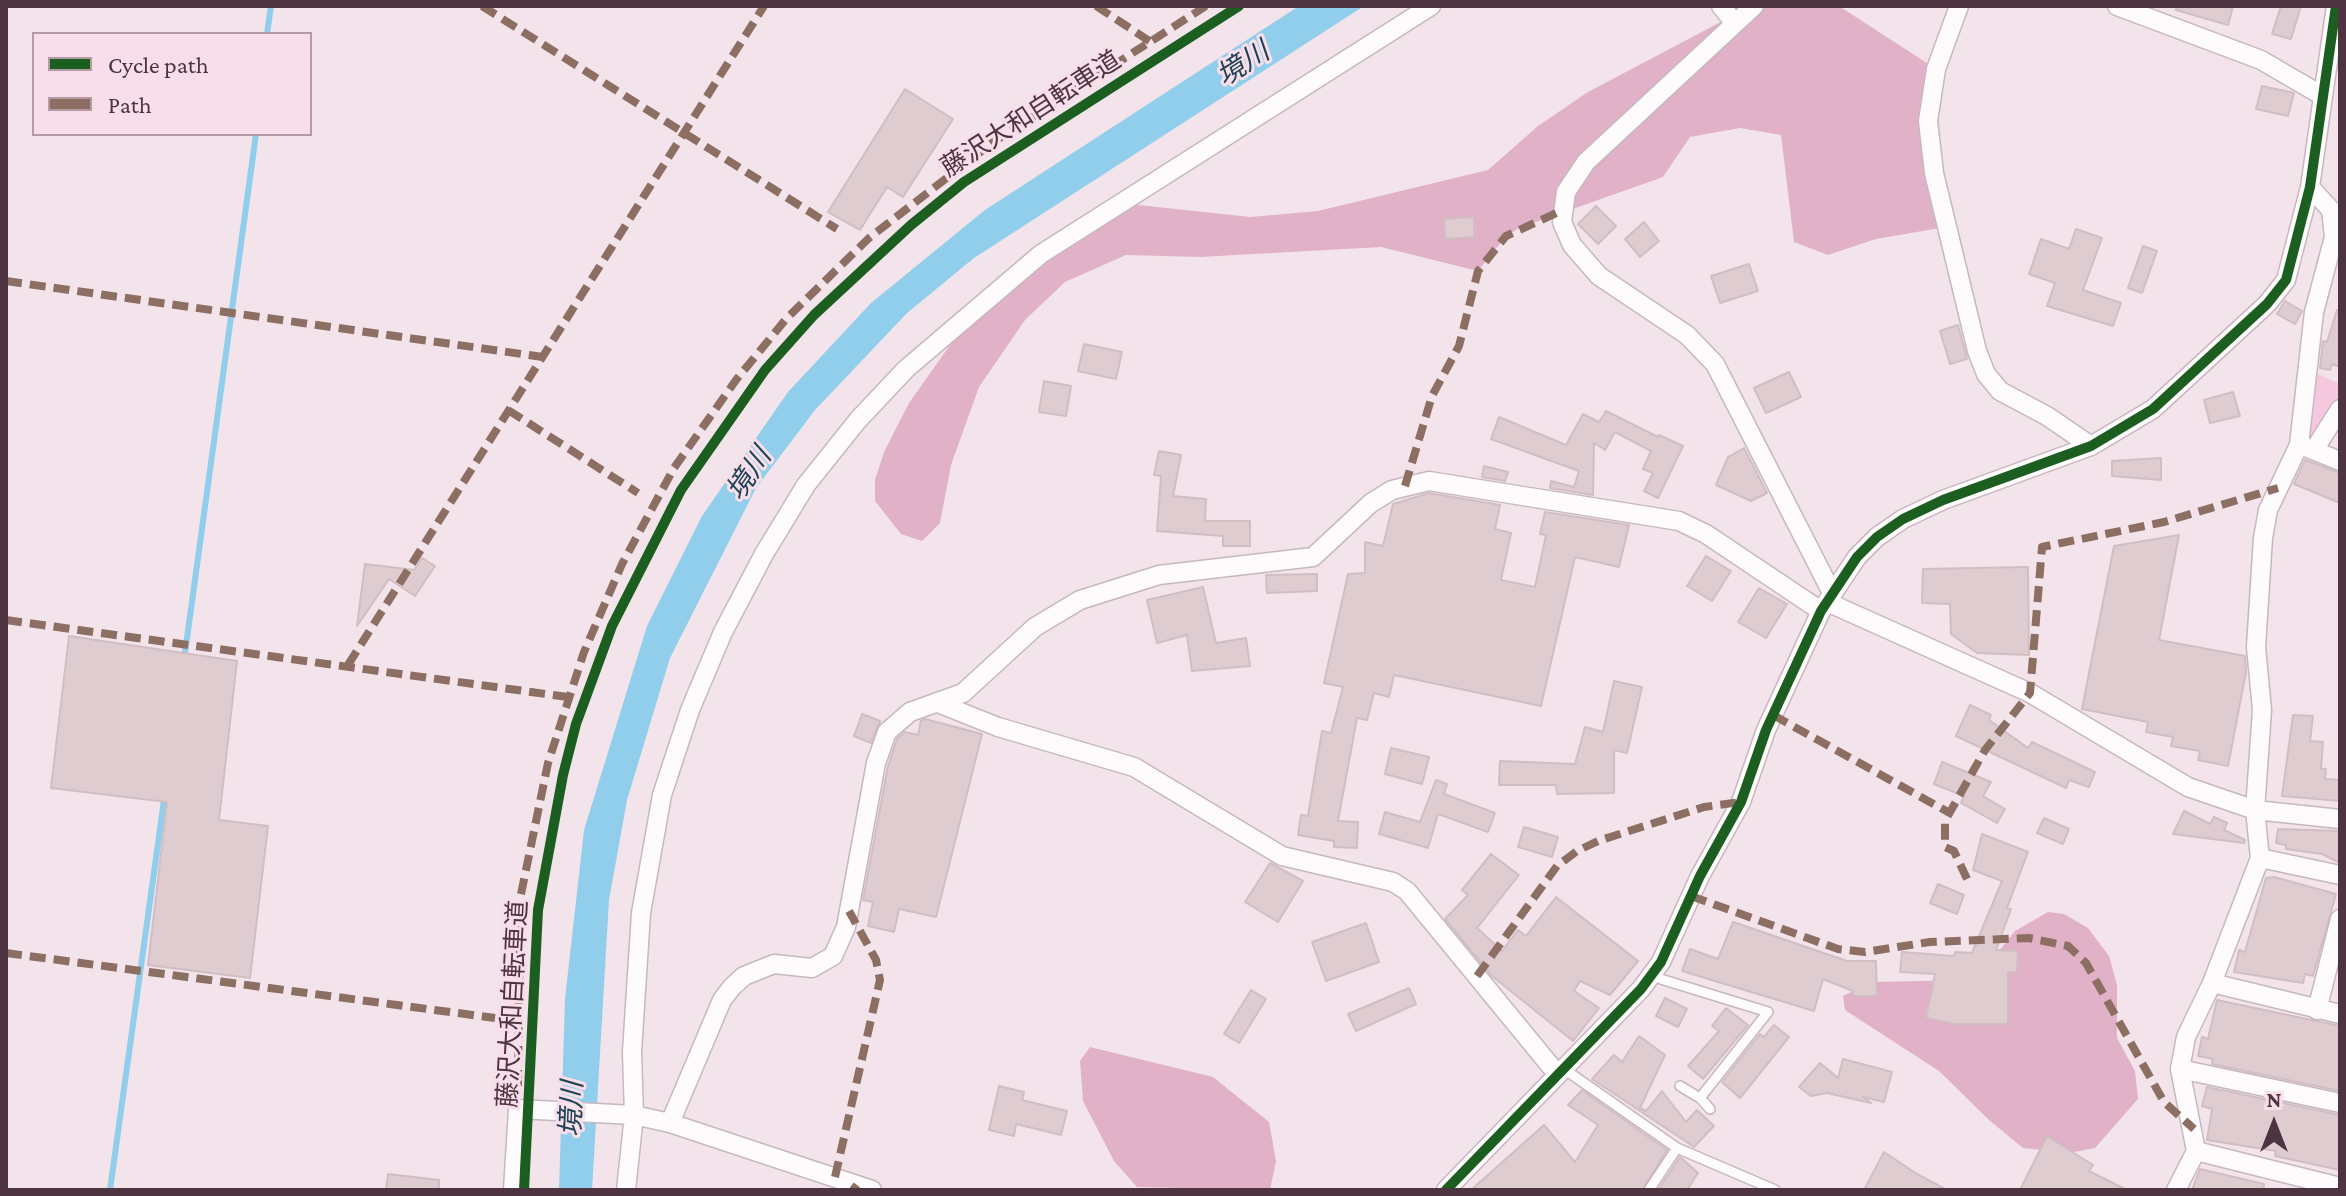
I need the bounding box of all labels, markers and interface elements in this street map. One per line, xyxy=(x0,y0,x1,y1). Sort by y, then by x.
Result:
legend xyxy=(32,32,312,136)
water label: 境川 xyxy=(1210,35,1276,93)
street label: 藤沢大和自転車道 xyxy=(935,44,1127,184)
text: Cycle path xyxy=(108,51,209,78)
text: Path xyxy=(108,91,152,118)
water label: 境川 xyxy=(719,441,779,507)
street label: 藤沢大和自転車道 xyxy=(492,899,534,1109)
water label: 境川 xyxy=(554,1080,590,1138)
north arrow xyxy=(2234,1084,2314,1164)
text: N xyxy=(2267,1087,2282,1112)

